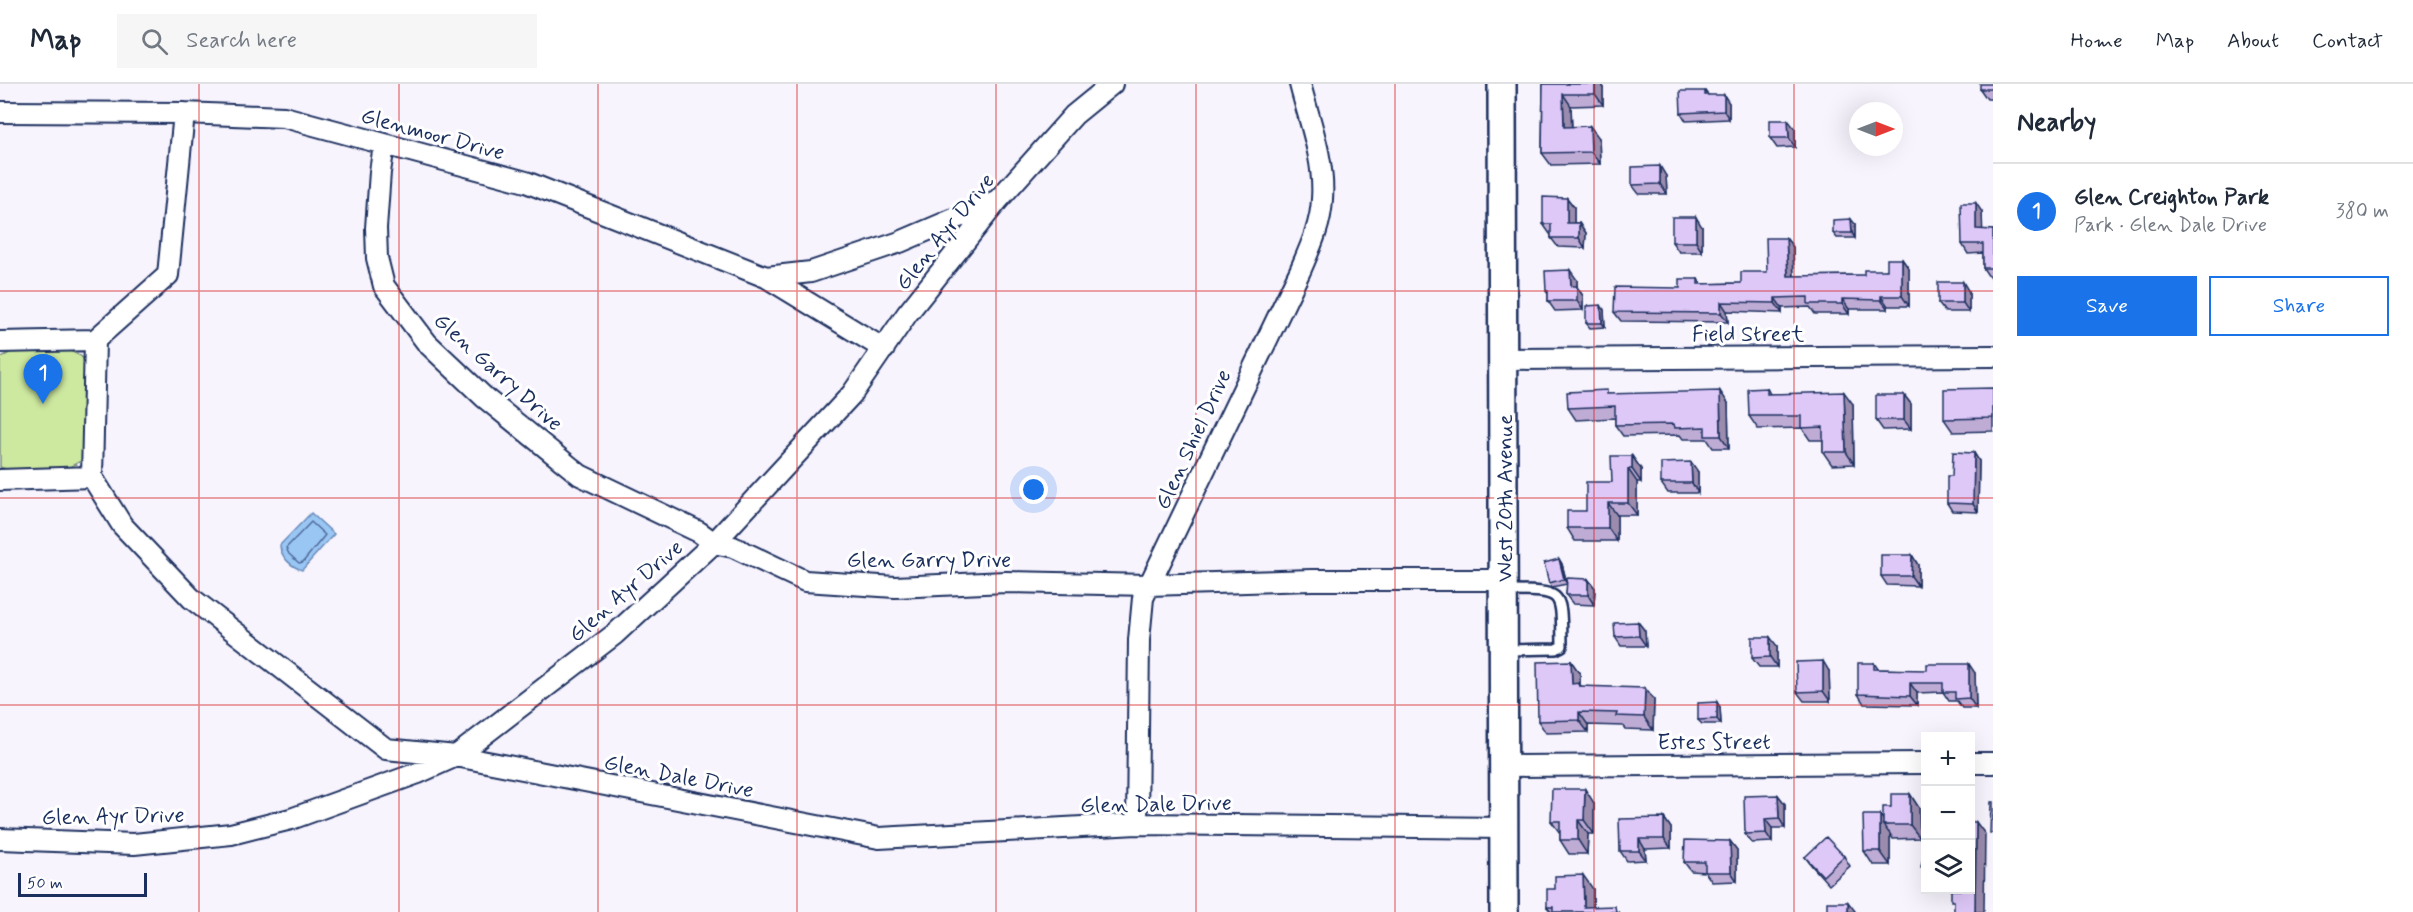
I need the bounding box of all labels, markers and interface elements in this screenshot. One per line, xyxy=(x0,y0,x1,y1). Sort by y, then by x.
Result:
search box xyxy=(117,14,537,68)
text: Map xyxy=(30,23,81,60)
icon: search xyxy=(138,25,171,58)
text: Search here xyxy=(186,27,297,55)
text: Home xyxy=(2071,27,2123,55)
text: Map xyxy=(2156,27,2194,55)
text: About xyxy=(2227,27,2279,55)
text: Contact xyxy=(2312,27,2383,55)
street label: Glenmoor Drive xyxy=(358,102,507,168)
north arrow xyxy=(1849,102,1903,156)
text: Nearby xyxy=(2017,106,2096,140)
street label: Glen Ayr Drive xyxy=(890,168,1001,297)
text: Glen Creighton Park xyxy=(2074,184,2269,212)
text: 1 xyxy=(2032,198,2041,225)
text: 380 m xyxy=(2336,198,2389,225)
text: Park · Glen Dale Drive xyxy=(2074,212,2267,239)
button: Save xyxy=(2017,276,2197,336)
button: Share xyxy=(2209,276,2389,336)
street label: Glen Garry Drive xyxy=(427,307,568,438)
street label: Field Street xyxy=(1692,321,1804,349)
pin: 1 xyxy=(24,354,63,404)
street label: Glen Shiel Drive xyxy=(1149,365,1238,514)
street label: West 20th Avenue xyxy=(1492,414,1520,582)
your location xyxy=(1019,475,1048,504)
street label: Glen Ayr Drive xyxy=(563,534,689,649)
street label: Glen Garry Drive xyxy=(847,547,1011,575)
street label: Estes Street xyxy=(1657,729,1771,757)
map controls xyxy=(1921,732,1975,894)
button: + xyxy=(1921,732,1975,786)
street label: Glen Dale Drive xyxy=(601,749,756,805)
button: − xyxy=(1921,786,1975,840)
street label: Glen Dale Drive xyxy=(1080,790,1232,820)
street label: Glen Ayr Drive xyxy=(41,802,185,832)
button: layers xyxy=(1921,840,1975,894)
scale bar xyxy=(18,870,147,898)
text: 50 m xyxy=(27,873,63,894)

